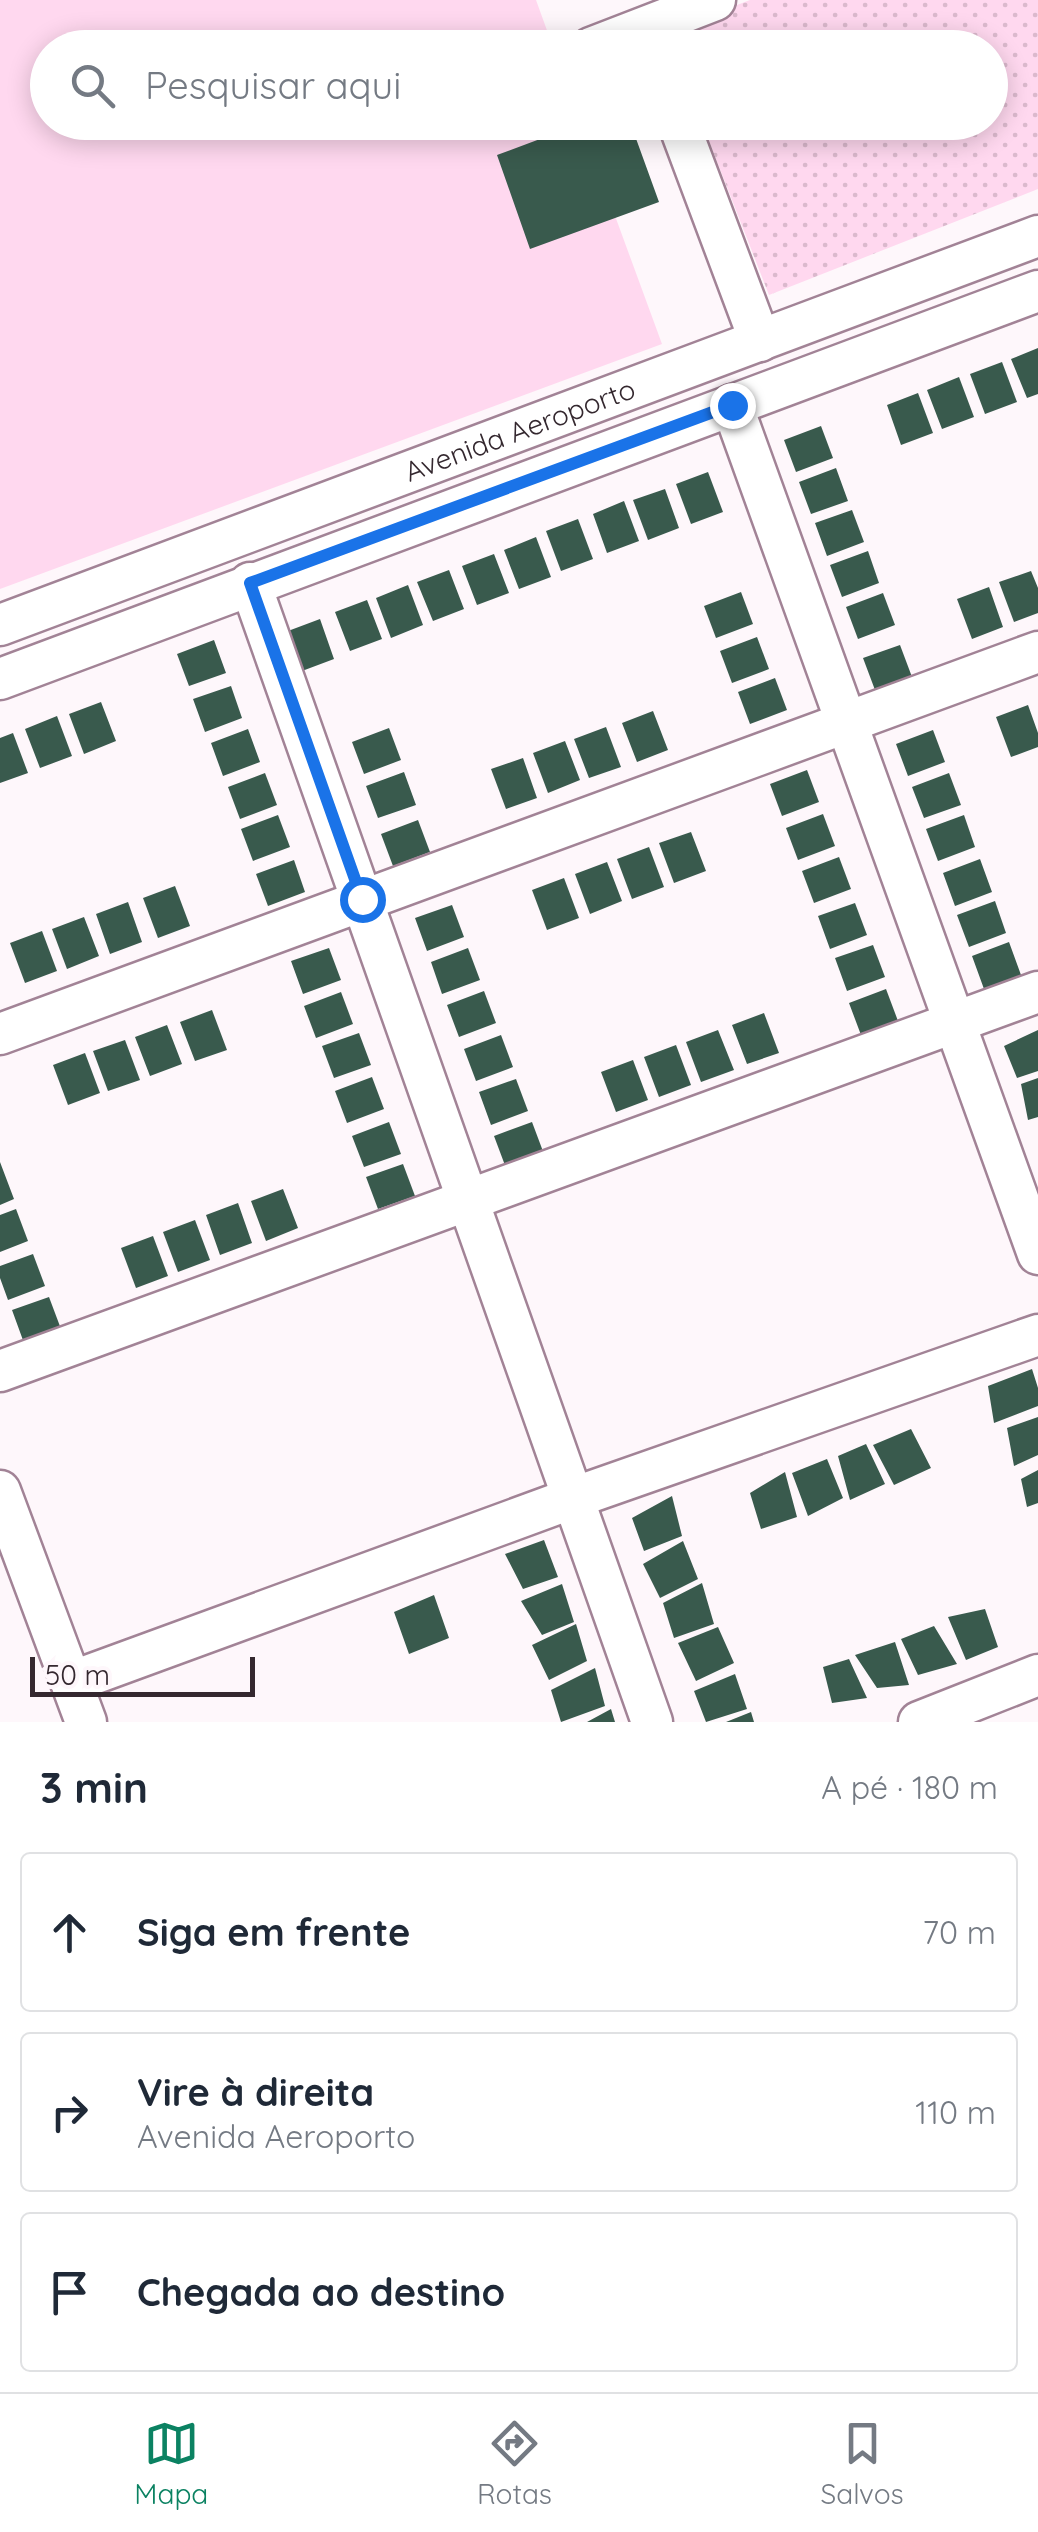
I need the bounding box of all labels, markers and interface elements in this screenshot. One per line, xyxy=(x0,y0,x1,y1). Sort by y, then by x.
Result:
search box xyxy=(30,30,1008,140)
icon: search xyxy=(65,58,120,113)
text: Pesquisar aqui xyxy=(145,61,401,109)
street label: Avenida Aeroporto xyxy=(399,371,640,489)
route end xyxy=(710,383,756,429)
route start xyxy=(340,877,386,923)
scale bar xyxy=(30,1652,255,1696)
text: 50 m xyxy=(45,1657,110,1692)
text: 3 min xyxy=(40,1761,148,1814)
text: A pé · 180 m xyxy=(821,1767,998,1807)
icon: ahead xyxy=(42,1905,97,1960)
text: Siga em frente xyxy=(137,1908,410,1956)
text: 70 m xyxy=(923,1912,996,1952)
text: Vire à direita xyxy=(137,2068,374,2116)
icon: right xyxy=(42,2085,97,2140)
text: 110 m xyxy=(915,2092,996,2132)
text: Avenida Aeroporto xyxy=(137,2116,415,2156)
icon: arrive xyxy=(42,2265,97,2320)
text: Chegada ao destino xyxy=(137,2268,505,2316)
tab: Mapa xyxy=(134,2416,208,2511)
tab: Rotas xyxy=(477,2416,552,2511)
tab: Salvos xyxy=(821,2416,904,2511)

